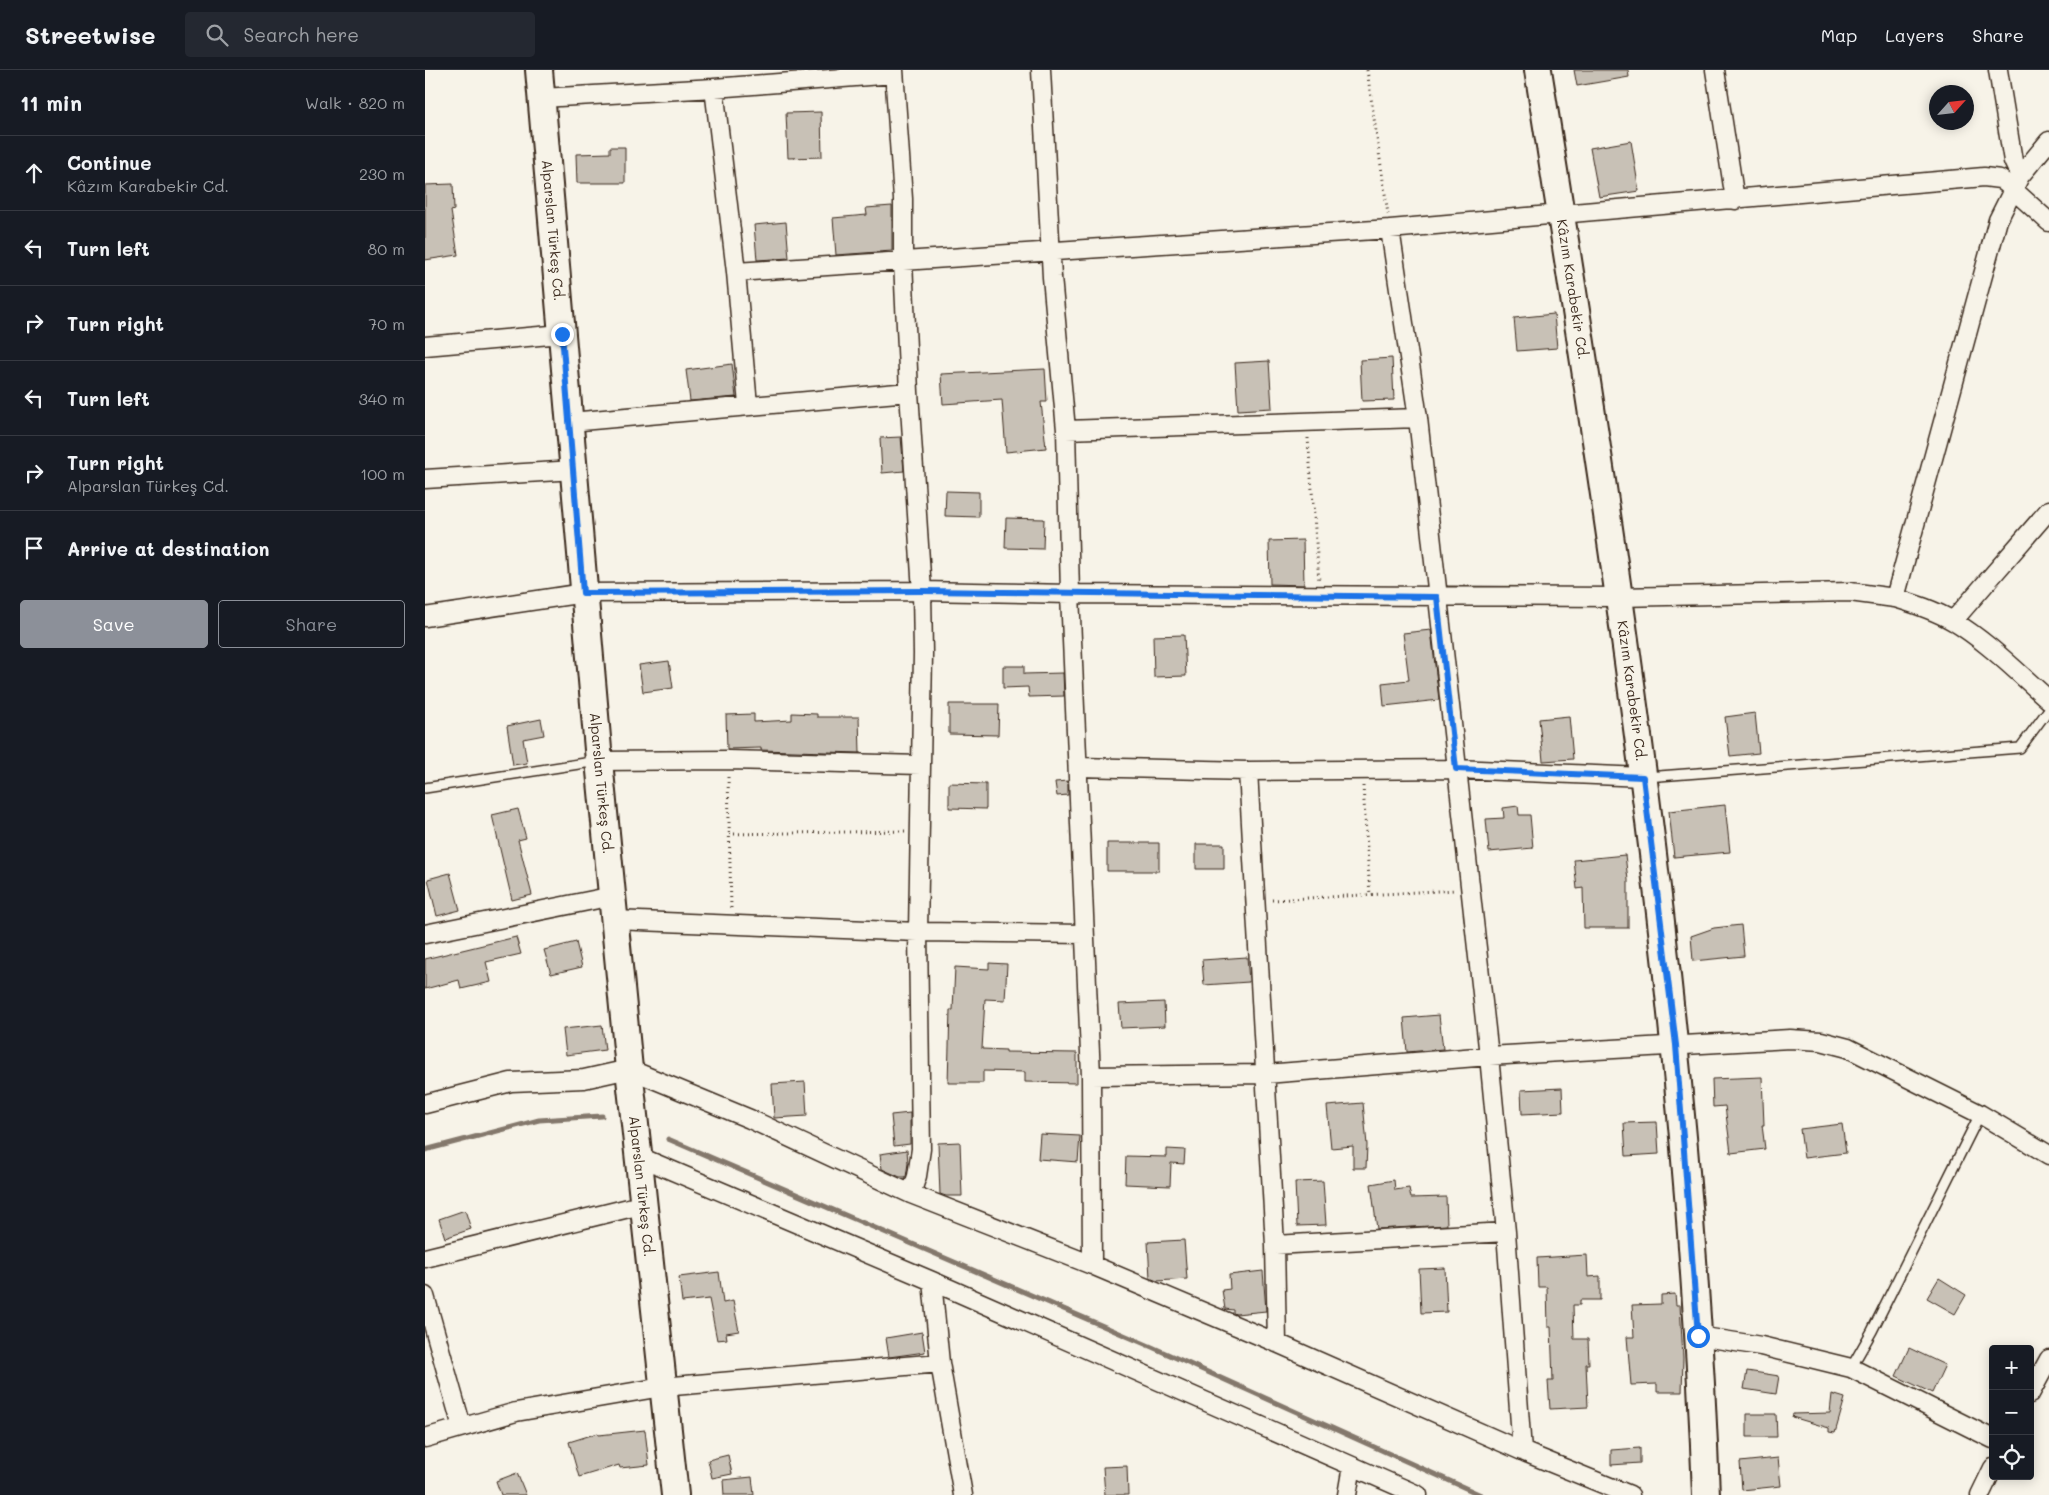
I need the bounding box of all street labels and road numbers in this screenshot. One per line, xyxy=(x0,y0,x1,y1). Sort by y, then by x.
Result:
street label: Alparslan Türkeş Cd. xyxy=(538,159,569,302)
street label: Kâzım Karabekir Cd. xyxy=(1553,218,1593,361)
street label: Kâzım Karabekir Cd. xyxy=(1613,619,1651,762)
street label: Alparslan Türkeş Cd. xyxy=(586,712,618,855)
street label: Alparslan Türkeş Cd. xyxy=(625,1115,659,1258)

